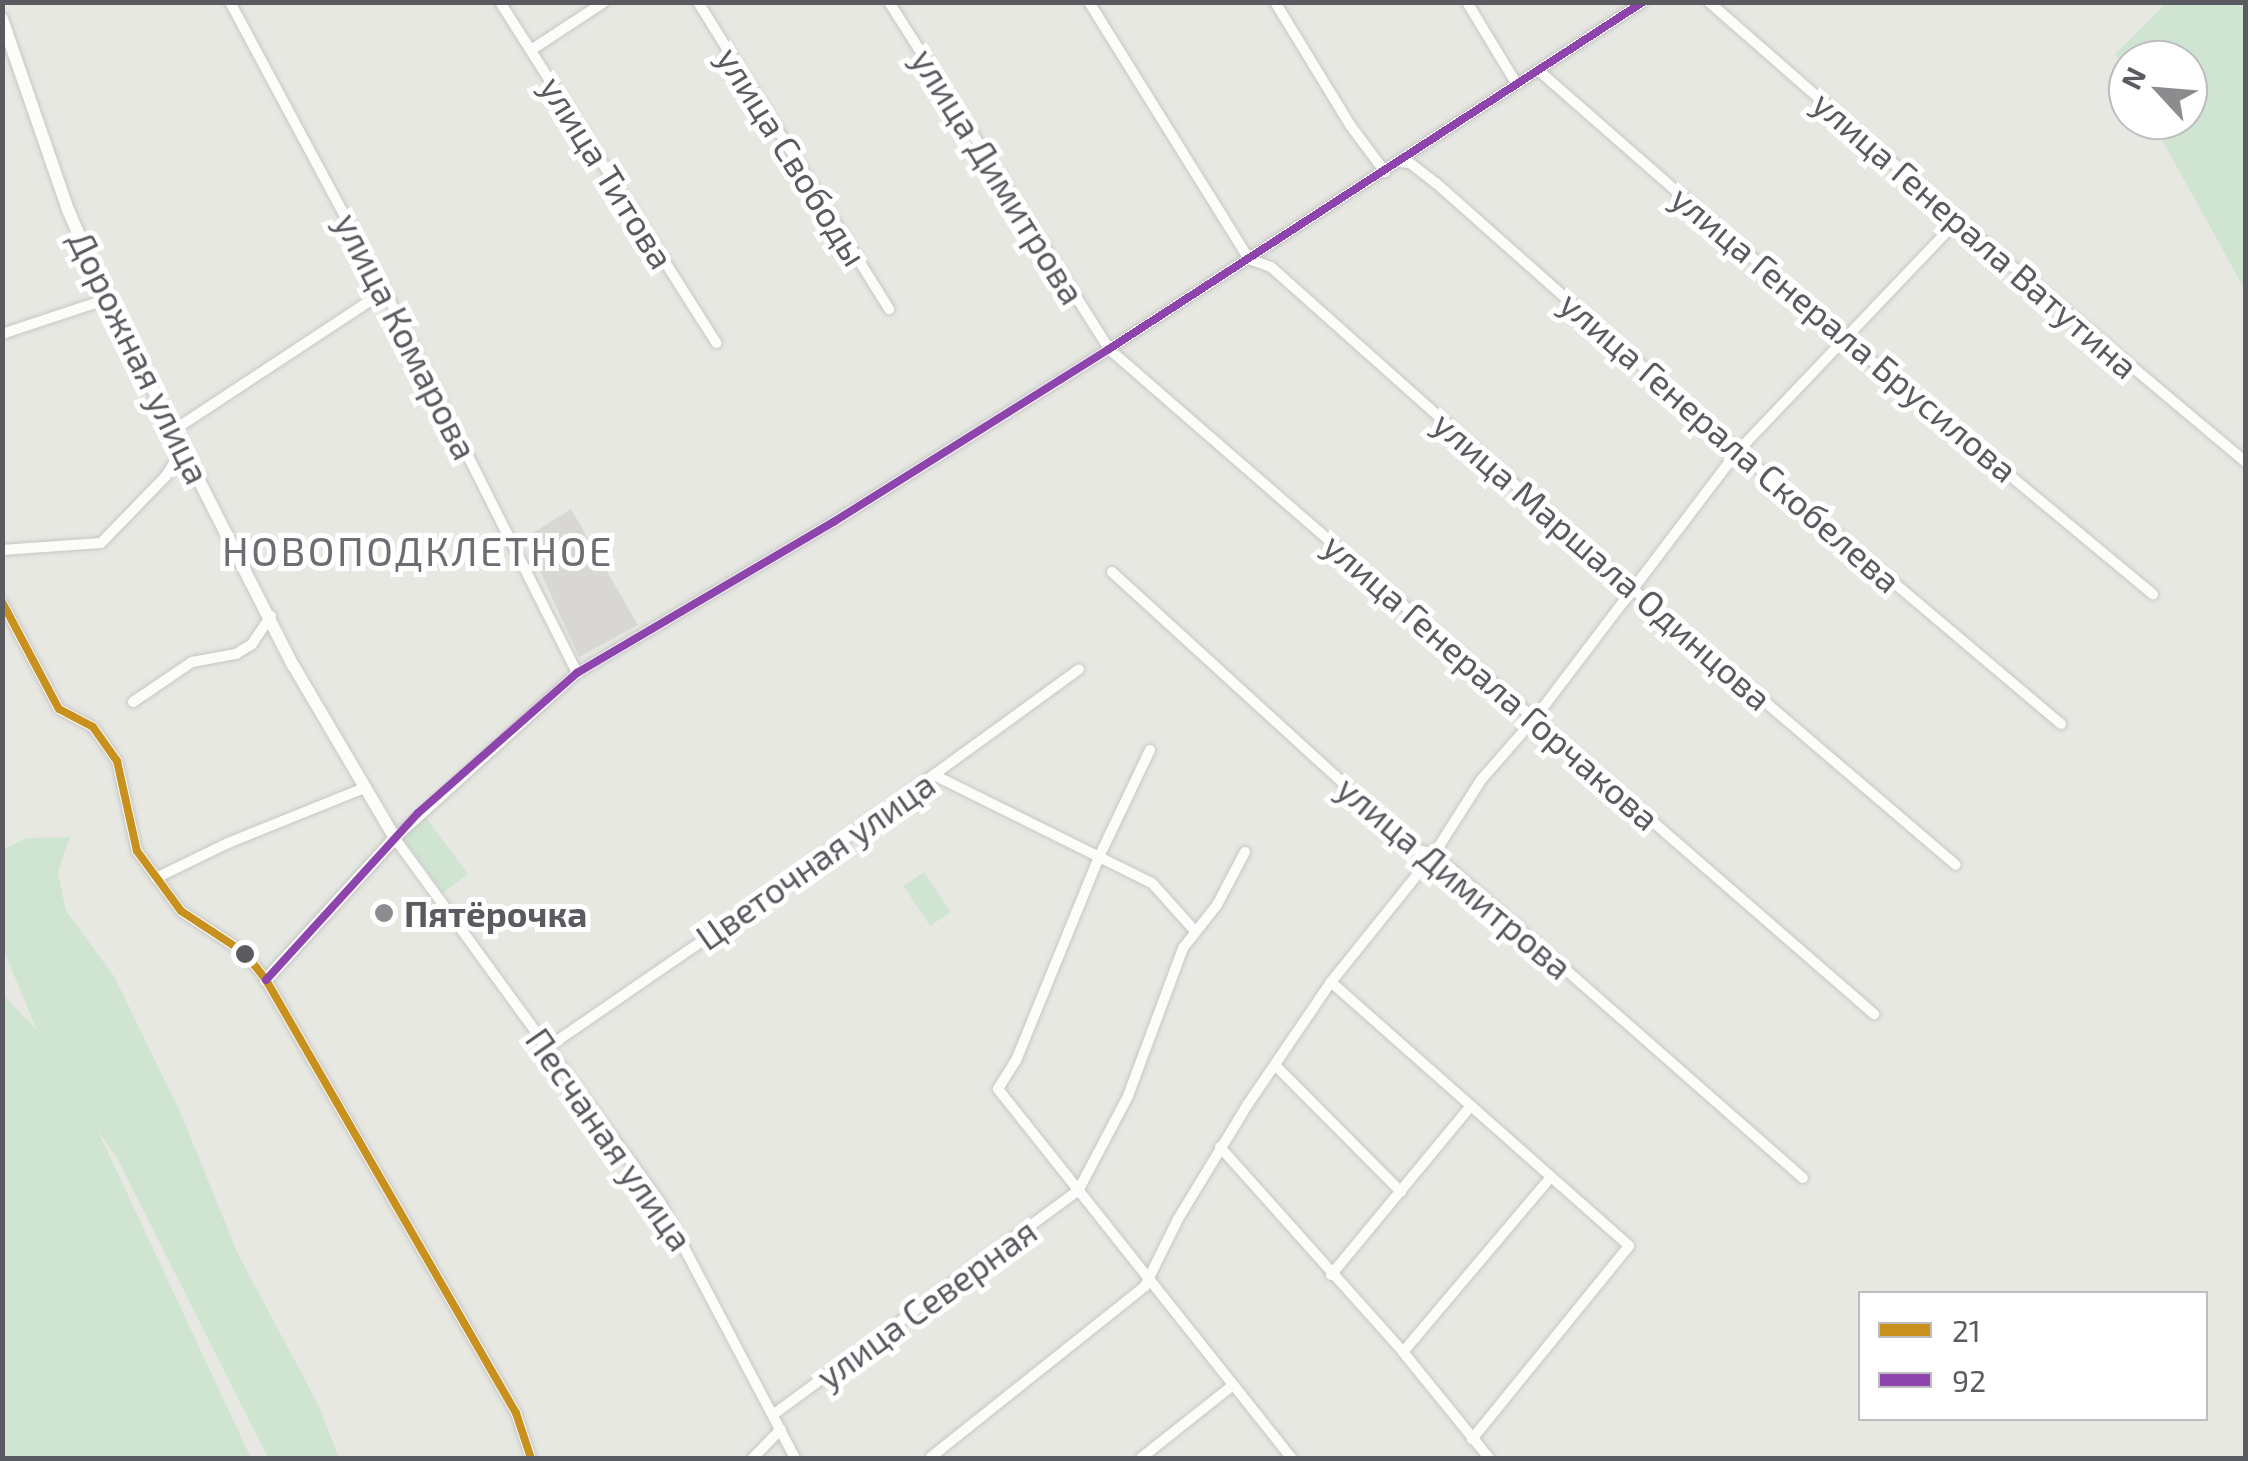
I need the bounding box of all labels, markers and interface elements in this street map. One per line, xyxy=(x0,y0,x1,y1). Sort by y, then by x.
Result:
street label: улица Свободы xyxy=(709,39,877,273)
street label: улица Димитрова xyxy=(903,40,1095,312)
north arrow xyxy=(2108,40,2208,140)
text: N xyxy=(2113,61,2153,94)
street label: улица Титова xyxy=(532,68,684,276)
street label: улица Генерала Ватутина xyxy=(1805,81,2147,387)
street label: улица Генерала Брусилова xyxy=(1664,176,2026,490)
street label: улица Комарова xyxy=(327,206,487,466)
street label: Дорожная улица xyxy=(61,224,219,490)
street label: улица Генерала Скобелева xyxy=(1552,282,1910,600)
street label: улица Маршала Одинцова xyxy=(1425,402,1781,718)
street label: улица Генерала Горчакова xyxy=(1316,524,1668,838)
district label: НОВОПОДКЛЕТНОЕ xyxy=(222,526,614,574)
street label: Цветочная улица xyxy=(688,762,942,958)
street label: улица Димитрова xyxy=(1329,767,1581,987)
place label: Пятёрочка xyxy=(404,892,587,934)
marker: Пятёрочка xyxy=(373,902,395,924)
unlabelled marker xyxy=(235,944,255,964)
street label: Песчаная улица xyxy=(518,1020,702,1258)
street label: улица Северная xyxy=(808,1209,1044,1397)
legend xyxy=(1858,1291,2208,1421)
text: 21 xyxy=(1952,1312,1981,1348)
text: 92 xyxy=(1952,1362,1986,1398)

